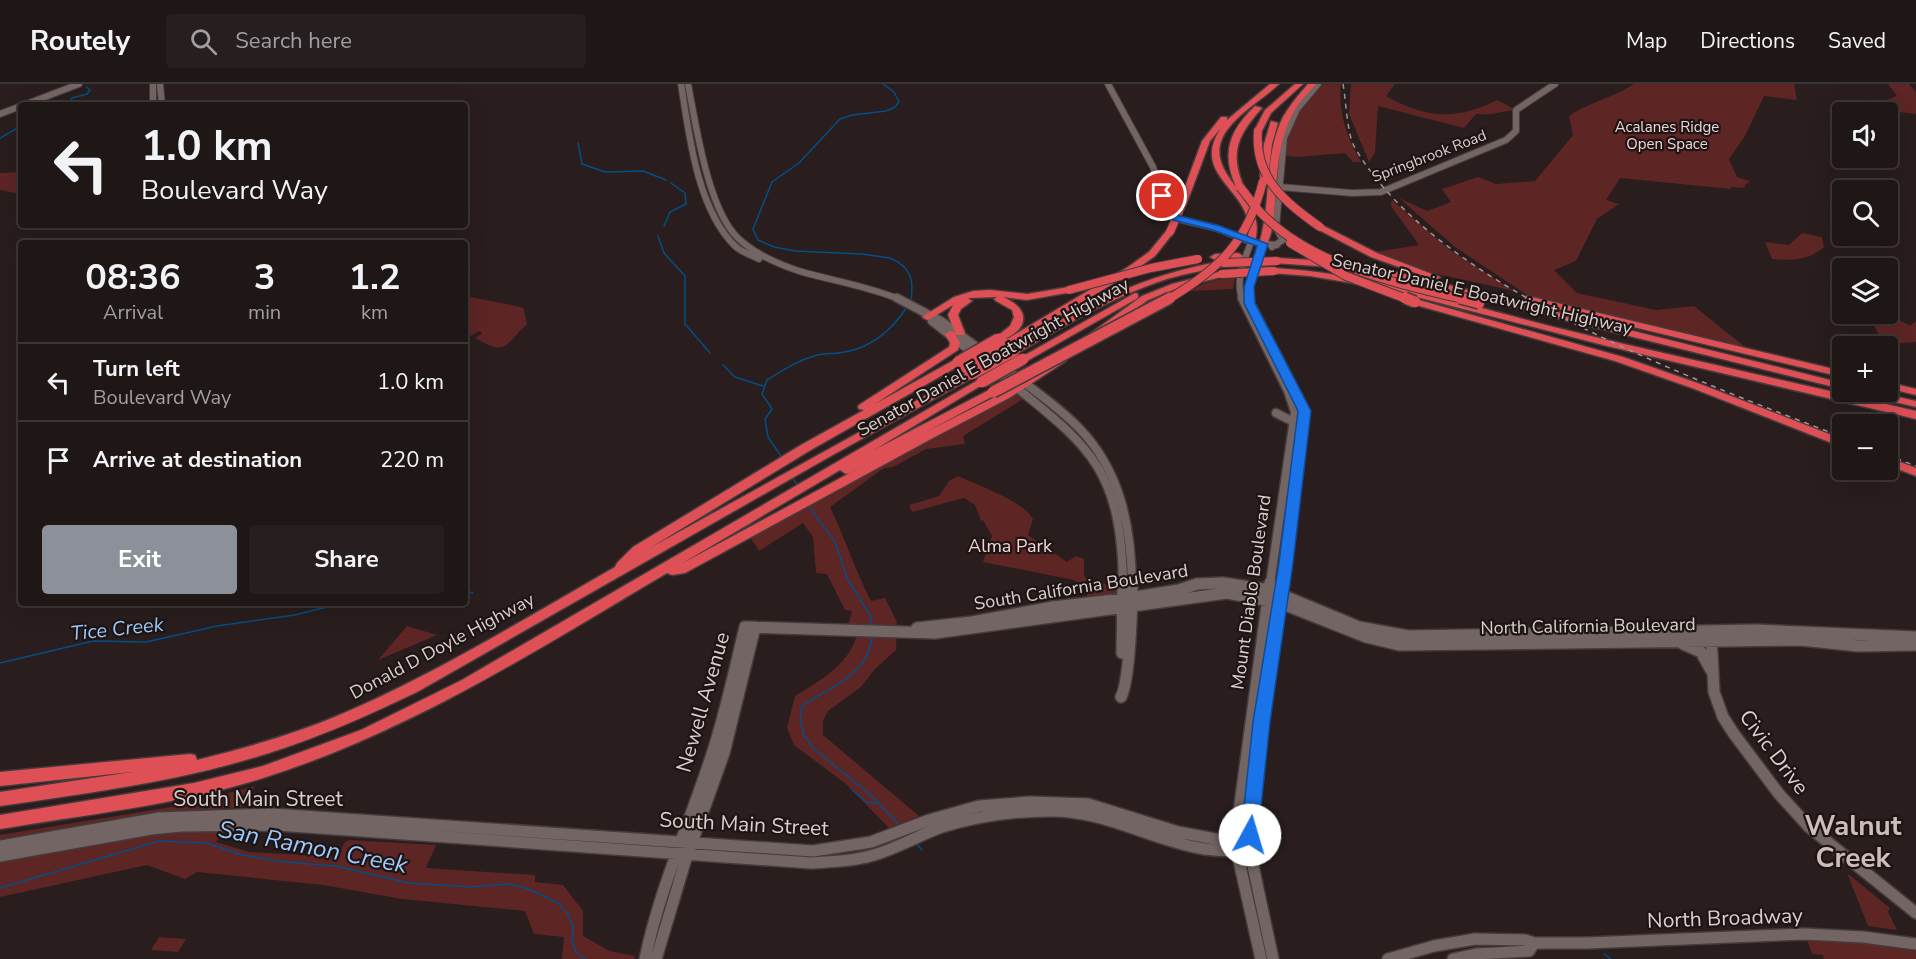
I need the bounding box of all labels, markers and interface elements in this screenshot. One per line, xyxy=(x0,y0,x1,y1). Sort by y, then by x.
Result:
search box xyxy=(166,14,586,68)
text: Routely xyxy=(30,22,130,60)
icon: search xyxy=(187,25,220,58)
text: Search here xyxy=(235,26,352,56)
text: Map xyxy=(1626,27,1667,55)
text: Directions xyxy=(1700,27,1795,55)
text: Saved xyxy=(1828,27,1886,55)
map controls xyxy=(1832,102,1898,480)
button: sound xyxy=(1832,102,1898,168)
park label: Acalanes Ridge Open Space xyxy=(1615,117,1719,154)
text: 1.0 km xyxy=(141,118,273,175)
street label: Springbrook Road xyxy=(1369,125,1489,187)
icon: left xyxy=(42,126,120,204)
pin xyxy=(1136,170,1187,221)
text: Boulevard Way xyxy=(141,172,328,209)
icon: arrive xyxy=(1145,179,1178,212)
button: search xyxy=(1832,180,1898,246)
street label: Senator Daniel E Boatwright Highway xyxy=(1330,248,1635,340)
text: 08:36 xyxy=(85,253,181,302)
text: 3 xyxy=(254,253,275,302)
text: 1.2 xyxy=(348,253,401,302)
button: layers xyxy=(1832,258,1898,324)
street label: Senator Daniel E Boatwright Highway xyxy=(853,272,1134,442)
text: Arrival xyxy=(103,299,163,326)
text: min xyxy=(248,299,281,326)
text: km xyxy=(361,299,388,326)
button: + xyxy=(1832,336,1898,402)
text: Turn left xyxy=(93,354,180,384)
icon: left xyxy=(42,366,75,399)
text: 1.0 km xyxy=(377,367,444,397)
text: Boulevard Way xyxy=(93,384,231,411)
button: − xyxy=(1832,414,1898,480)
icon: arrive xyxy=(42,444,75,477)
text: Arrive at destination xyxy=(93,445,302,475)
text: 220 m xyxy=(380,445,444,475)
street label: Mount Diablo Boulevard xyxy=(1225,493,1277,691)
button: Exit xyxy=(42,525,237,594)
button: Share xyxy=(249,525,444,594)
park label: Alma Park xyxy=(968,534,1053,558)
street label: South California Boulevard xyxy=(972,558,1190,616)
street label: Donald D Doyle Highway xyxy=(346,587,539,705)
water label: Tice Creek xyxy=(69,611,166,647)
street label: North California Boulevard xyxy=(1480,612,1696,640)
street label: Newell Avenue xyxy=(670,629,736,775)
street label: Civic Drive xyxy=(1733,704,1815,800)
street label: South Main Street xyxy=(173,785,343,813)
position arrow xyxy=(1218,803,1282,867)
street label: South Main Street xyxy=(659,806,830,842)
district label: Walnut Creek xyxy=(1804,807,1902,877)
water label: San Ramon Creek xyxy=(216,813,411,881)
street label: North Broadway xyxy=(1647,901,1804,935)

